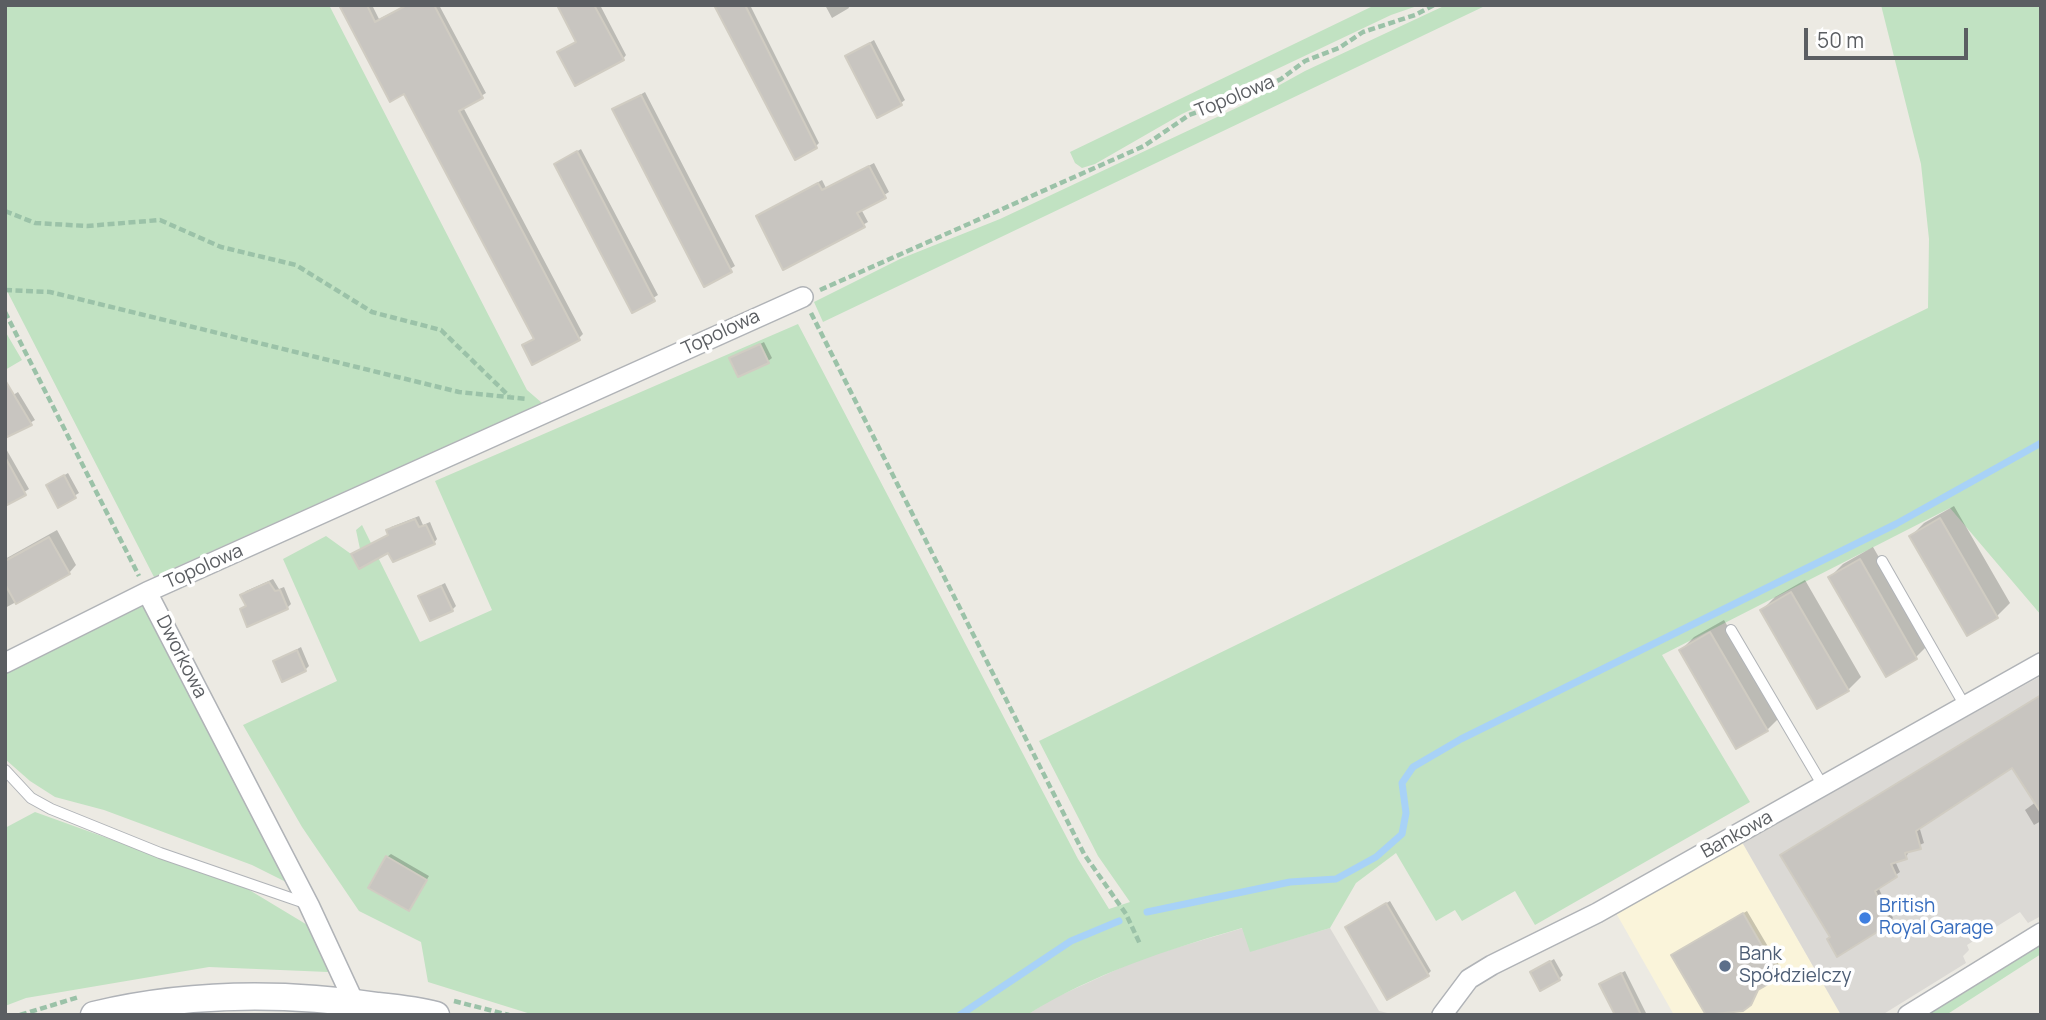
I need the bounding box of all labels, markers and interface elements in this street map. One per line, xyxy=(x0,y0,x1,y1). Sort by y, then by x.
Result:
scale bar xyxy=(1808,14,1972,58)
text: 50 m xyxy=(1817,26,1864,54)
street label: Topolowa xyxy=(1192,71,1278,123)
street label: Topolowa xyxy=(678,305,764,361)
street label: Topolowa xyxy=(161,540,247,594)
street label: Dworkowa xyxy=(150,612,212,702)
street label: Bankowa xyxy=(1697,806,1777,864)
place label: British Royal Garage xyxy=(1879,896,1994,940)
marker: British Royal Garage xyxy=(1857,910,1873,926)
place label: Bank Spółdzielczy xyxy=(1739,944,1852,988)
marker: Bank Spółdzielczy xyxy=(1717,958,1733,974)

